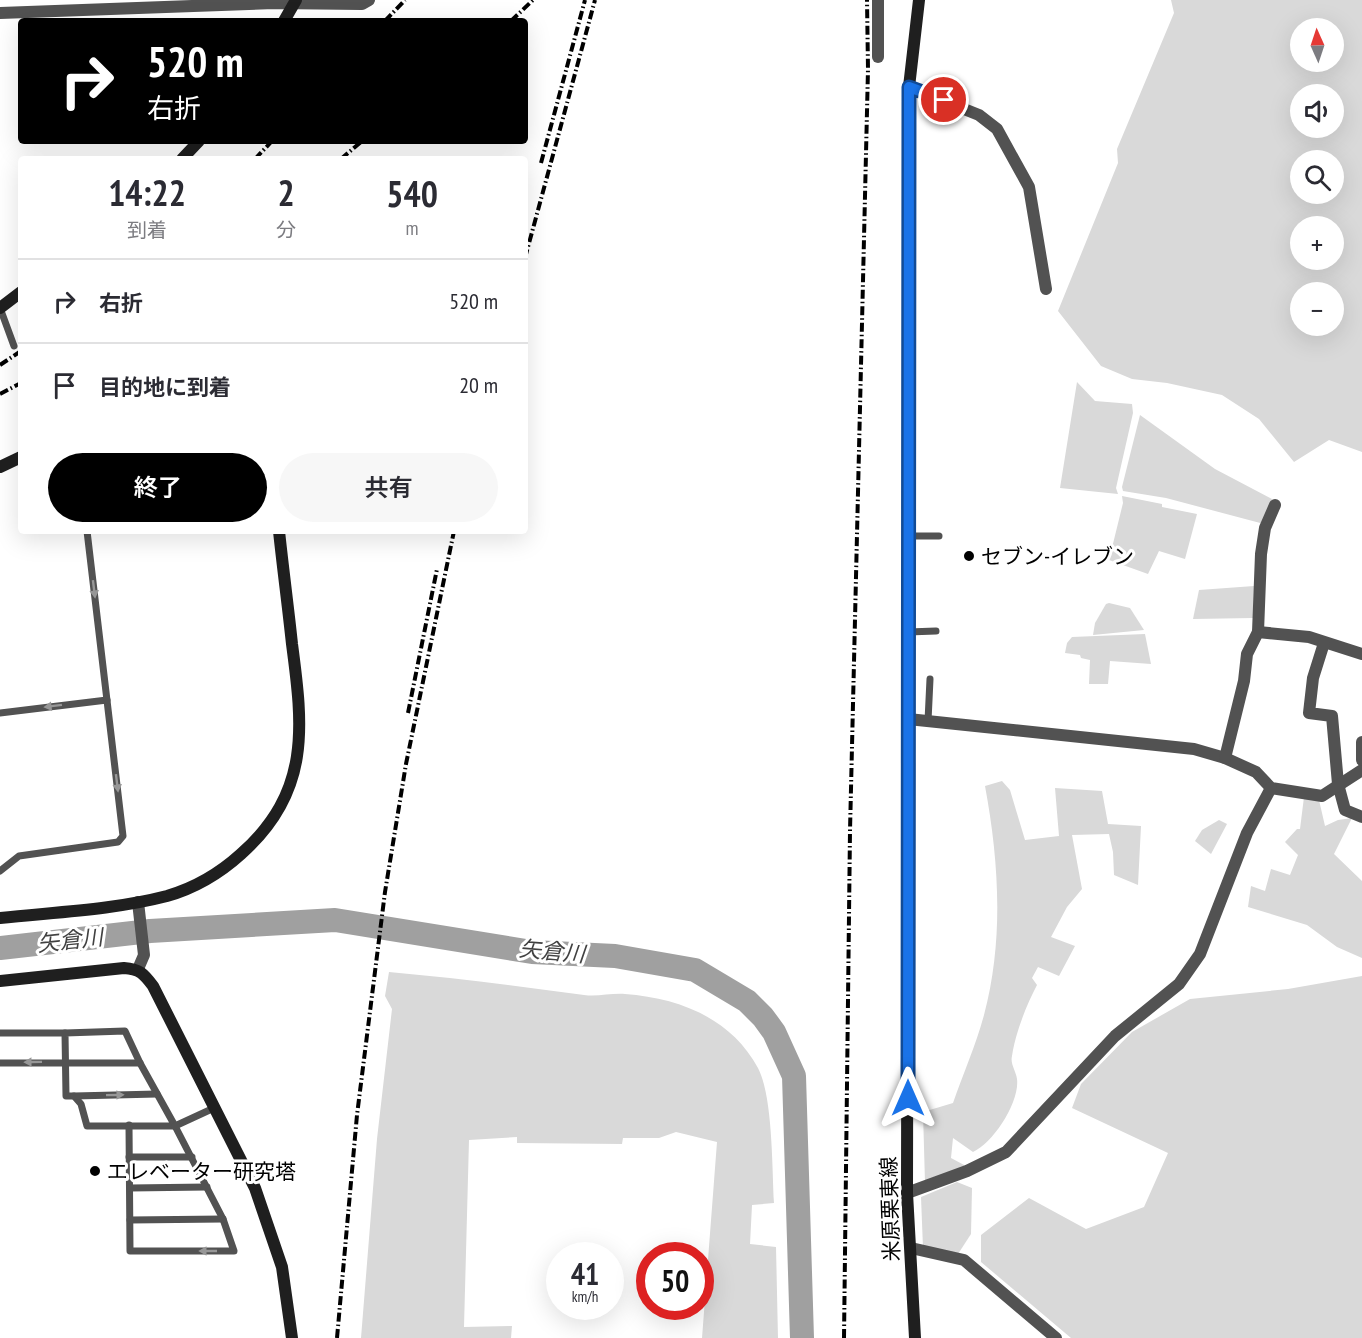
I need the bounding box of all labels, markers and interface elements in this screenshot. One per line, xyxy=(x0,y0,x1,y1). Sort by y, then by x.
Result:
north arrow xyxy=(1290,18,1344,72)
map controls xyxy=(1290,18,1344,336)
text: 520 m xyxy=(147,34,244,89)
icon: right xyxy=(48,42,126,120)
pin xyxy=(918,74,969,125)
icon: arrive xyxy=(927,83,960,116)
button: sound xyxy=(1290,84,1344,138)
text: 右折 xyxy=(147,91,201,125)
button: search xyxy=(1290,150,1344,204)
text: 14:22 xyxy=(108,169,186,216)
text: 2 xyxy=(278,169,295,216)
text: 540 xyxy=(386,170,438,217)
text: m xyxy=(406,215,419,241)
button: + xyxy=(1290,216,1344,270)
text: 到着 xyxy=(127,217,167,243)
text: 分 xyxy=(276,217,296,243)
button: − xyxy=(1290,282,1344,336)
icon: right xyxy=(48,285,81,318)
text: 520 m xyxy=(449,287,498,315)
text: 右折 xyxy=(99,289,143,317)
icon: arrive xyxy=(48,369,81,402)
text: 20 m xyxy=(459,371,498,399)
text: 目的地に到着 xyxy=(99,373,231,401)
button: 終了 xyxy=(48,453,267,522)
button: 共有 xyxy=(279,453,498,522)
place label: セブン-イレブン xyxy=(981,543,1134,570)
marker: セブン-イレブン xyxy=(962,549,976,563)
one-way arrow xyxy=(89,580,98,599)
one-way arrow xyxy=(44,701,63,711)
one-way arrow xyxy=(112,773,122,792)
water label: 矢倉川 xyxy=(36,922,106,957)
water label: 矢倉川 xyxy=(518,934,588,968)
one-way arrow xyxy=(23,1058,42,1067)
position arrow xyxy=(876,1066,940,1130)
one-way arrow xyxy=(106,1091,125,1100)
street label: 米原栗東線 xyxy=(875,1156,905,1262)
place label: エレベーター研究塔 xyxy=(107,1158,296,1185)
marker: エレベーター研究塔 xyxy=(88,1164,102,1178)
speed limit sign: 50 xyxy=(636,1242,714,1320)
one-way arrow xyxy=(199,1246,218,1256)
text: 41 xyxy=(571,1254,599,1293)
text: km/h xyxy=(572,1287,598,1306)

